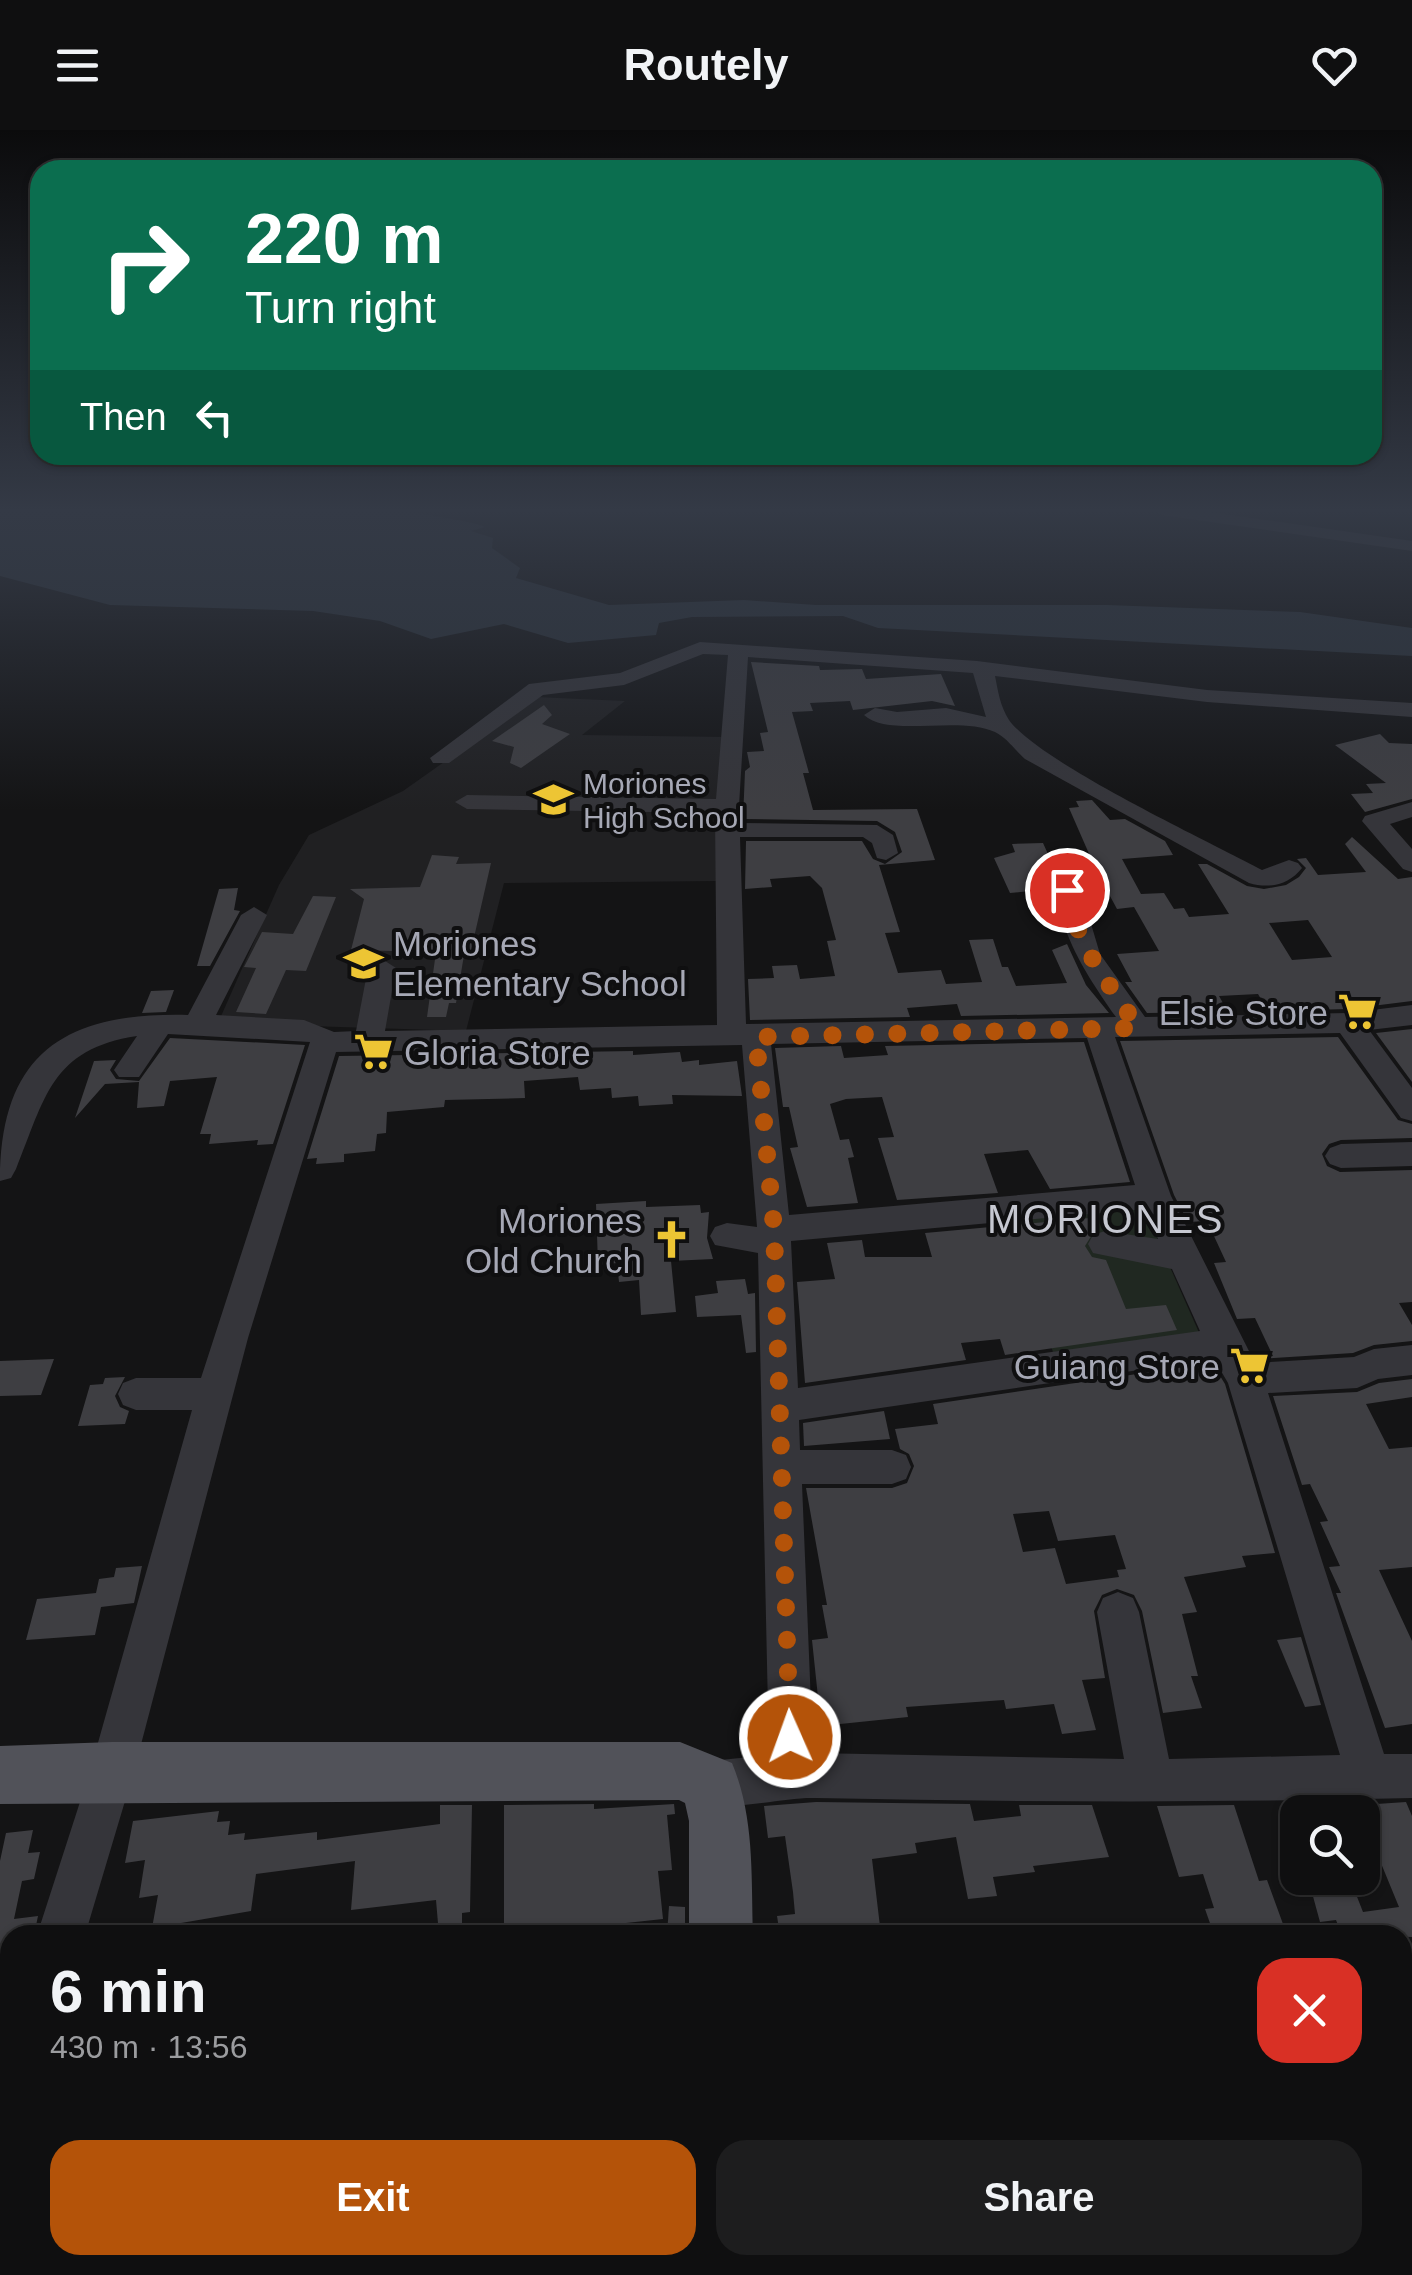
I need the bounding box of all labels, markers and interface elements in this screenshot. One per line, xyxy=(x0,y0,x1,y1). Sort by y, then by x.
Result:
icon: menu xyxy=(50,38,105,93)
icon: heart xyxy=(1307,38,1362,93)
text: Routely xyxy=(623,39,789,90)
icon: right xyxy=(80,200,210,330)
text: 220 m xyxy=(245,200,443,278)
text: Turn right xyxy=(245,282,436,333)
icon: left xyxy=(187,390,242,445)
text: Then xyxy=(80,396,167,438)
place label: Moriones High School xyxy=(583,767,745,834)
school or university icon: Moriones High School xyxy=(532,779,574,821)
pin xyxy=(1025,848,1110,933)
icon: arrive xyxy=(1040,863,1095,918)
place label: Moriones Elementary School xyxy=(393,924,687,1003)
school or university icon: Moriones Elementary School xyxy=(342,942,384,984)
supermarket icon: Elsie Store xyxy=(1337,991,1379,1033)
place label: Elsie Store xyxy=(1159,993,1328,1032)
supermarket icon: Gloria Store xyxy=(353,1031,395,1073)
place label: Gloria Store xyxy=(404,1033,591,1072)
district label: MORIONES xyxy=(987,1197,1225,1241)
place label: Moriones Old Church xyxy=(465,1201,642,1280)
church icon: Moriones Old Church xyxy=(651,1219,693,1261)
supermarket icon: Guiang Store xyxy=(1229,1345,1271,1387)
place label: Guiang Store xyxy=(1014,1347,1220,1386)
position arrow xyxy=(738,1685,842,1789)
map controls xyxy=(1280,1795,1380,1895)
button: search xyxy=(1280,1795,1380,1895)
text: 6 min xyxy=(50,1958,207,2025)
button: close xyxy=(1257,1958,1362,2063)
text: 430 m · 13:56 xyxy=(50,2029,247,2065)
button: Exit xyxy=(50,2140,696,2255)
button: Share xyxy=(716,2140,1362,2255)

